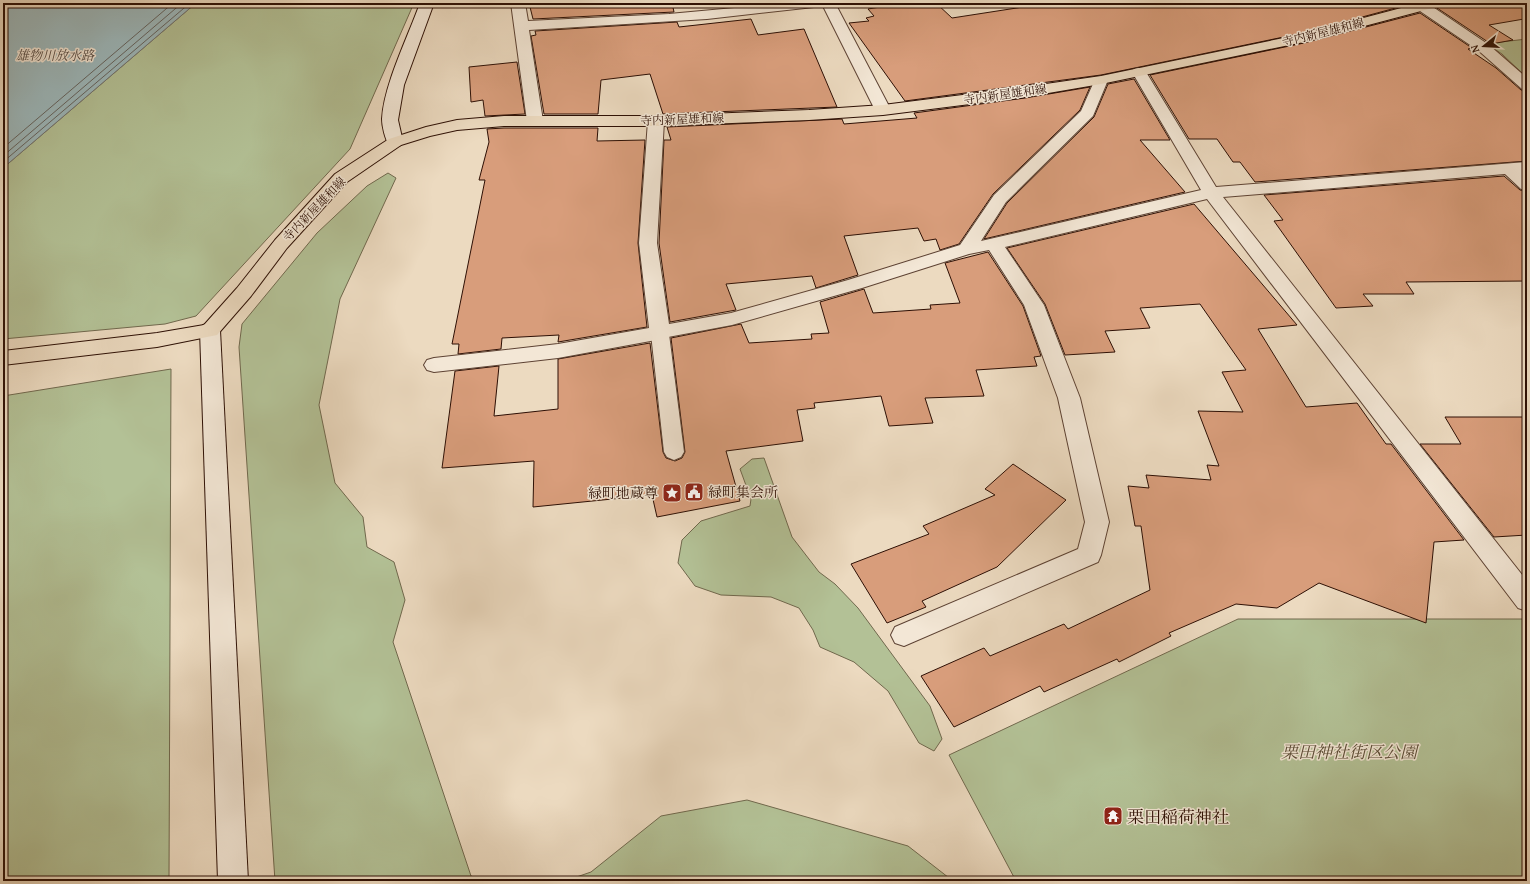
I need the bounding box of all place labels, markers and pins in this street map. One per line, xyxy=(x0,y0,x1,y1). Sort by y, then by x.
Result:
public building icon: 緑町集会所 xyxy=(683,481,705,503)
place icon: 緑町地蔵尊 xyxy=(661,482,683,504)
place label: 緑町集会所 xyxy=(708,482,778,502)
place label: 緑町地蔵尊 xyxy=(588,483,658,503)
place label: 栗田稲荷神社 xyxy=(1127,804,1229,829)
temple icon: 栗田稲荷神社 xyxy=(1102,805,1124,827)

